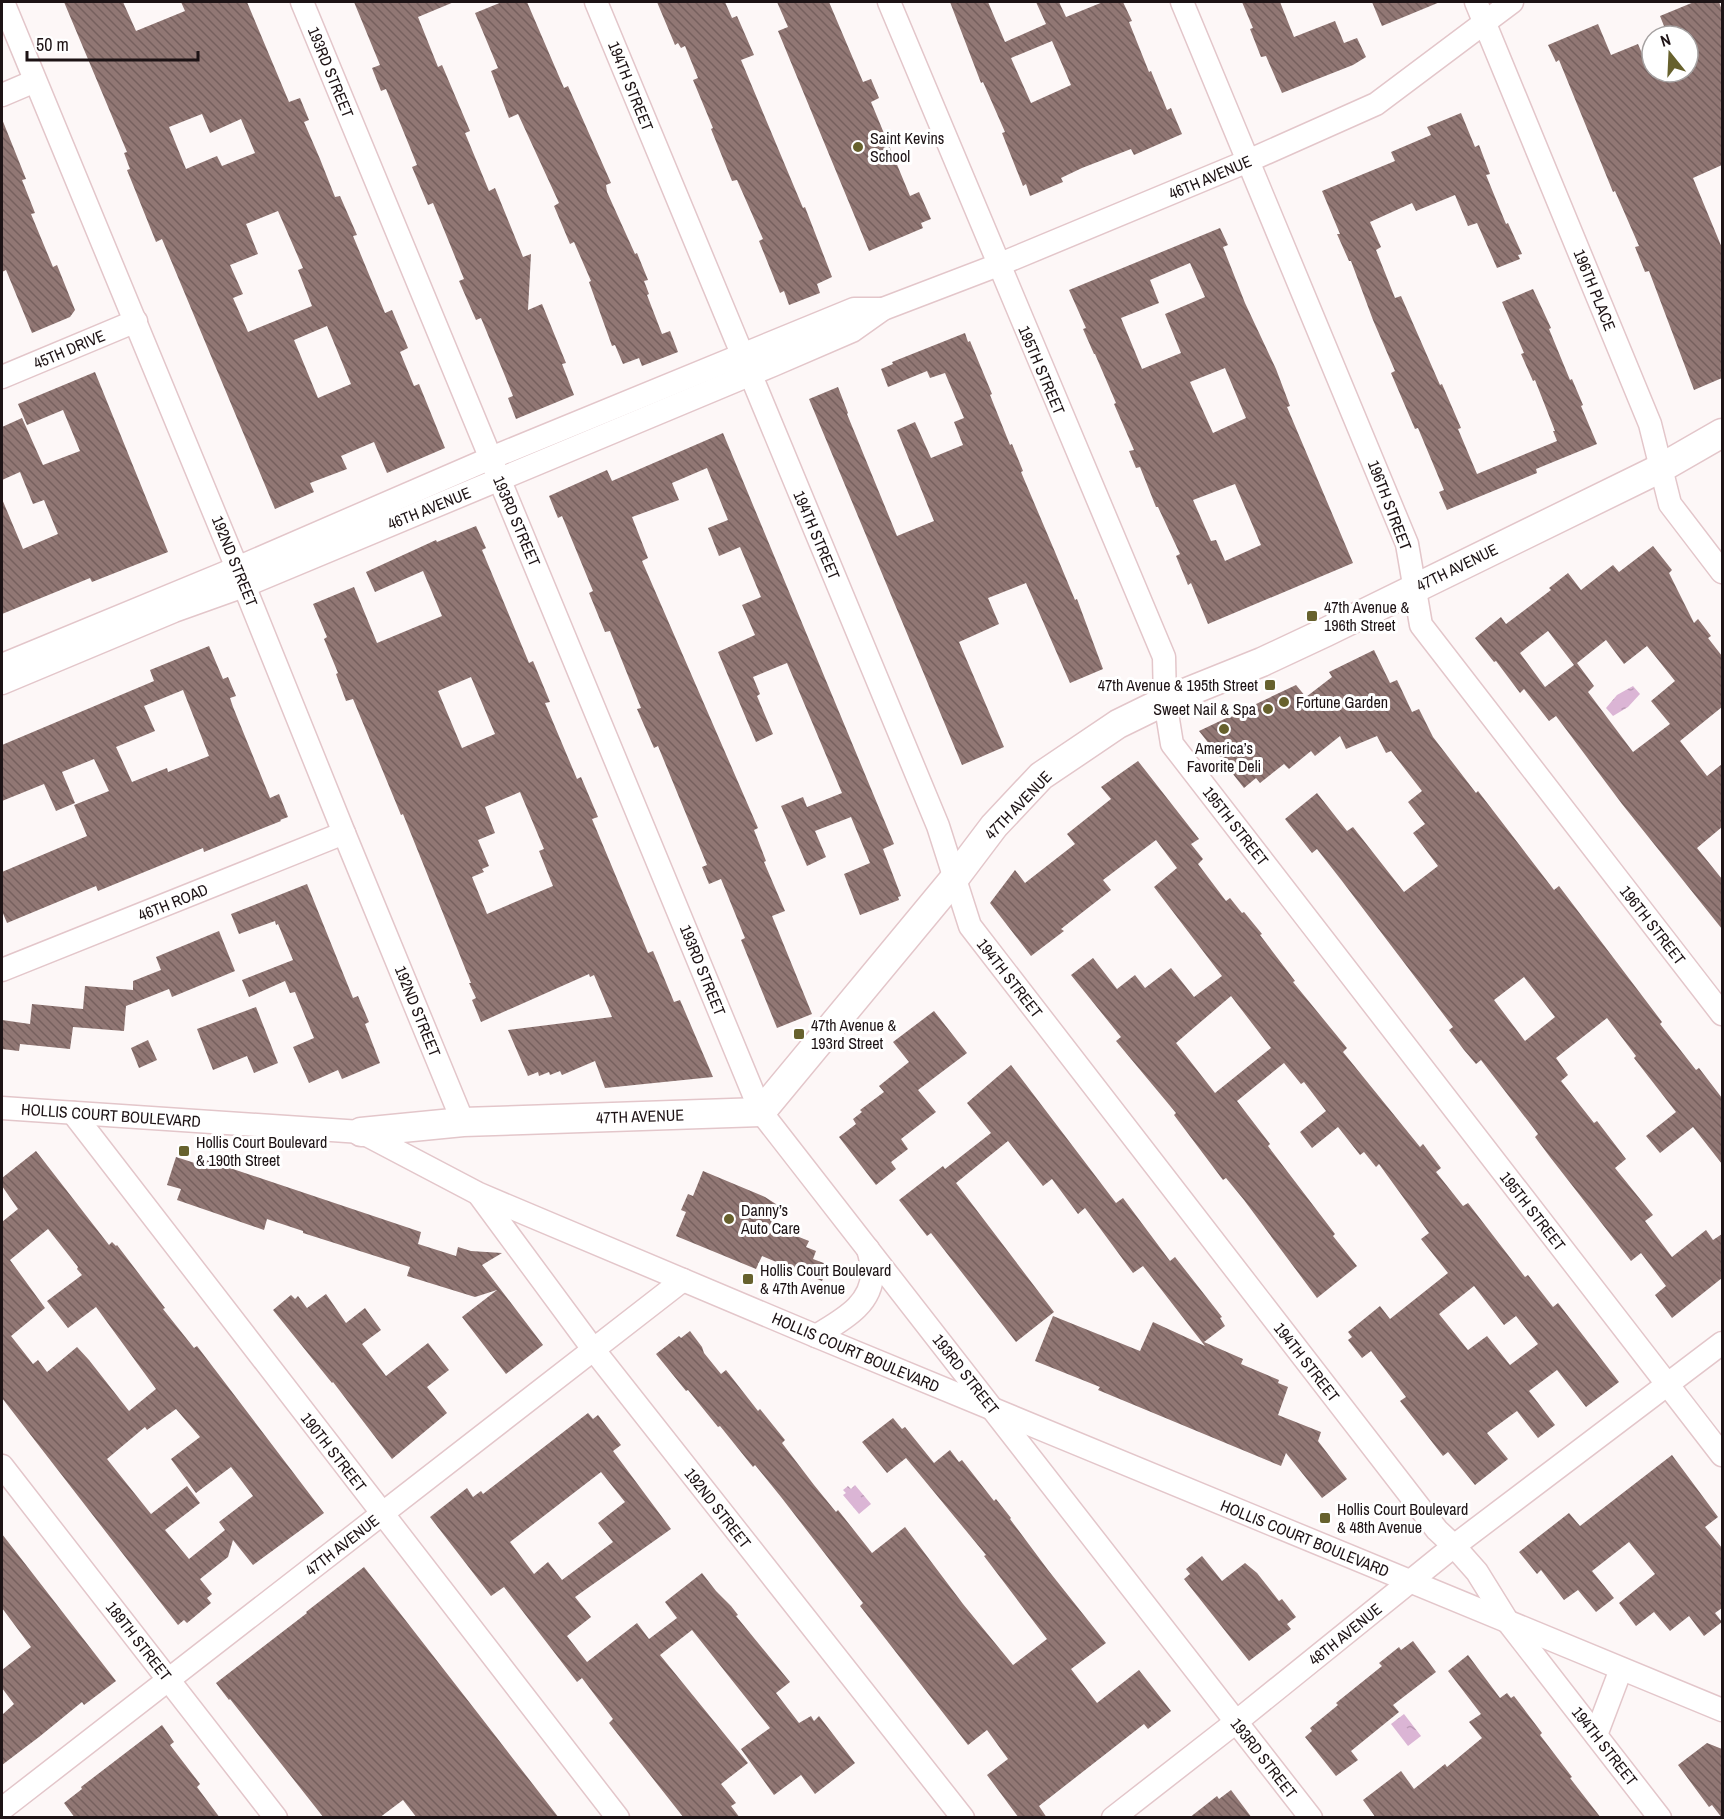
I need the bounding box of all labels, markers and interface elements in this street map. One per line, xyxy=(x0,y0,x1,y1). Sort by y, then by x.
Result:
street label: 193RD STREET xyxy=(303,23,359,121)
scale bar xyxy=(27,24,198,62)
north arrow xyxy=(1640,24,1700,84)
text: N xyxy=(1657,28,1673,52)
text: 50 m xyxy=(36,32,69,57)
street label: 194TH STREET xyxy=(603,38,659,134)
place label: Saint Kevins School xyxy=(870,127,944,167)
marker: Saint Kevins School xyxy=(851,140,865,154)
street label: 46TH AVENUE xyxy=(1165,150,1255,204)
street label: 196TH PLACE xyxy=(1569,246,1621,334)
street label: 195TH STREET xyxy=(1013,322,1071,418)
street label: 45TH DRIVE xyxy=(30,324,108,374)
street label: 196TH STREET xyxy=(1363,457,1417,553)
street label: 193RD STREET xyxy=(488,472,546,570)
street label: 46TH AVENUE xyxy=(384,481,474,535)
street label: 194TH STREET xyxy=(788,487,846,583)
street label: 192ND STREET xyxy=(207,512,263,610)
street label: 47TH AVENUE xyxy=(1413,538,1501,596)
place label: 47th Avenue & 196th Street xyxy=(1324,596,1409,636)
marker: 47th Avenue & 196th Street xyxy=(1305,609,1319,623)
place label: 47th Avenue & 195th Street xyxy=(1098,674,1258,696)
marker: 47th Avenue & 195th Street xyxy=(1263,678,1277,692)
place label: Fortune Garden xyxy=(1296,691,1388,713)
marker: Fortune Garden xyxy=(1277,695,1291,709)
place label: Sweet Nail & Spa xyxy=(1153,698,1257,720)
marker: Sweet Nail & Spa xyxy=(1261,702,1275,716)
marker: America’s Favorite Deli xyxy=(1217,722,1231,736)
place label: America’s Favorite Deli xyxy=(1187,737,1261,777)
street label: 47TH AVENUE xyxy=(980,766,1056,844)
street label: 195TH STREET xyxy=(1198,782,1274,870)
street label: 46TH ROAD xyxy=(135,878,211,926)
street label: 196TH STREET xyxy=(1615,881,1691,969)
street label: 193RD STREET xyxy=(675,921,731,1019)
street label: 194TH STREET xyxy=(972,934,1048,1022)
street label: 192ND STREET xyxy=(390,962,446,1060)
place label: 47th Avenue & 193rd Street xyxy=(811,1014,896,1054)
marker: 47th Avenue & 193rd Street xyxy=(792,1027,806,1041)
street label: HOLLIS COURT BOULEVARD xyxy=(20,1098,202,1132)
street label: 47TH AVENUE xyxy=(596,1103,684,1129)
place label: Hollis Court Boulevard & 190th Street xyxy=(196,1131,327,1171)
marker: Hollis Court Boulevard & 190th Street xyxy=(177,1144,191,1158)
street label: 195TH STREET xyxy=(1495,1167,1571,1255)
place label: Danny’s Auto Care xyxy=(740,1199,800,1239)
marker: Danny’s Auto Care xyxy=(722,1212,736,1226)
place label: Hollis Court Boulevard & 47th Avenue xyxy=(760,1259,891,1299)
marker: Hollis Court Boulevard & 47th Avenue xyxy=(741,1272,755,1286)
street label: HOLLIS COURT BOULEVARD xyxy=(769,1307,943,1397)
street label: 194TH STREET xyxy=(1269,1318,1345,1406)
street label: 193RD STREET xyxy=(928,1329,1004,1419)
street label: 190TH STREET xyxy=(296,1408,372,1496)
street label: 192ND STREET xyxy=(680,1463,756,1553)
street label: HOLLIS COURT BOULEVARD xyxy=(1217,1494,1393,1582)
place label: Hollis Court Boulevard & 48th Avenue xyxy=(1337,1498,1468,1538)
street label: 47TH AVENUE xyxy=(301,1509,383,1581)
marker: Hollis Court Boulevard & 48th Avenue xyxy=(1318,1511,1332,1525)
street label: 189TH STREET xyxy=(101,1597,177,1685)
street label: 48TH AVENUE xyxy=(1304,1598,1386,1670)
street label: 194TH STREET xyxy=(1567,1702,1643,1790)
street label: 193RD STREET xyxy=(1226,1713,1302,1803)

